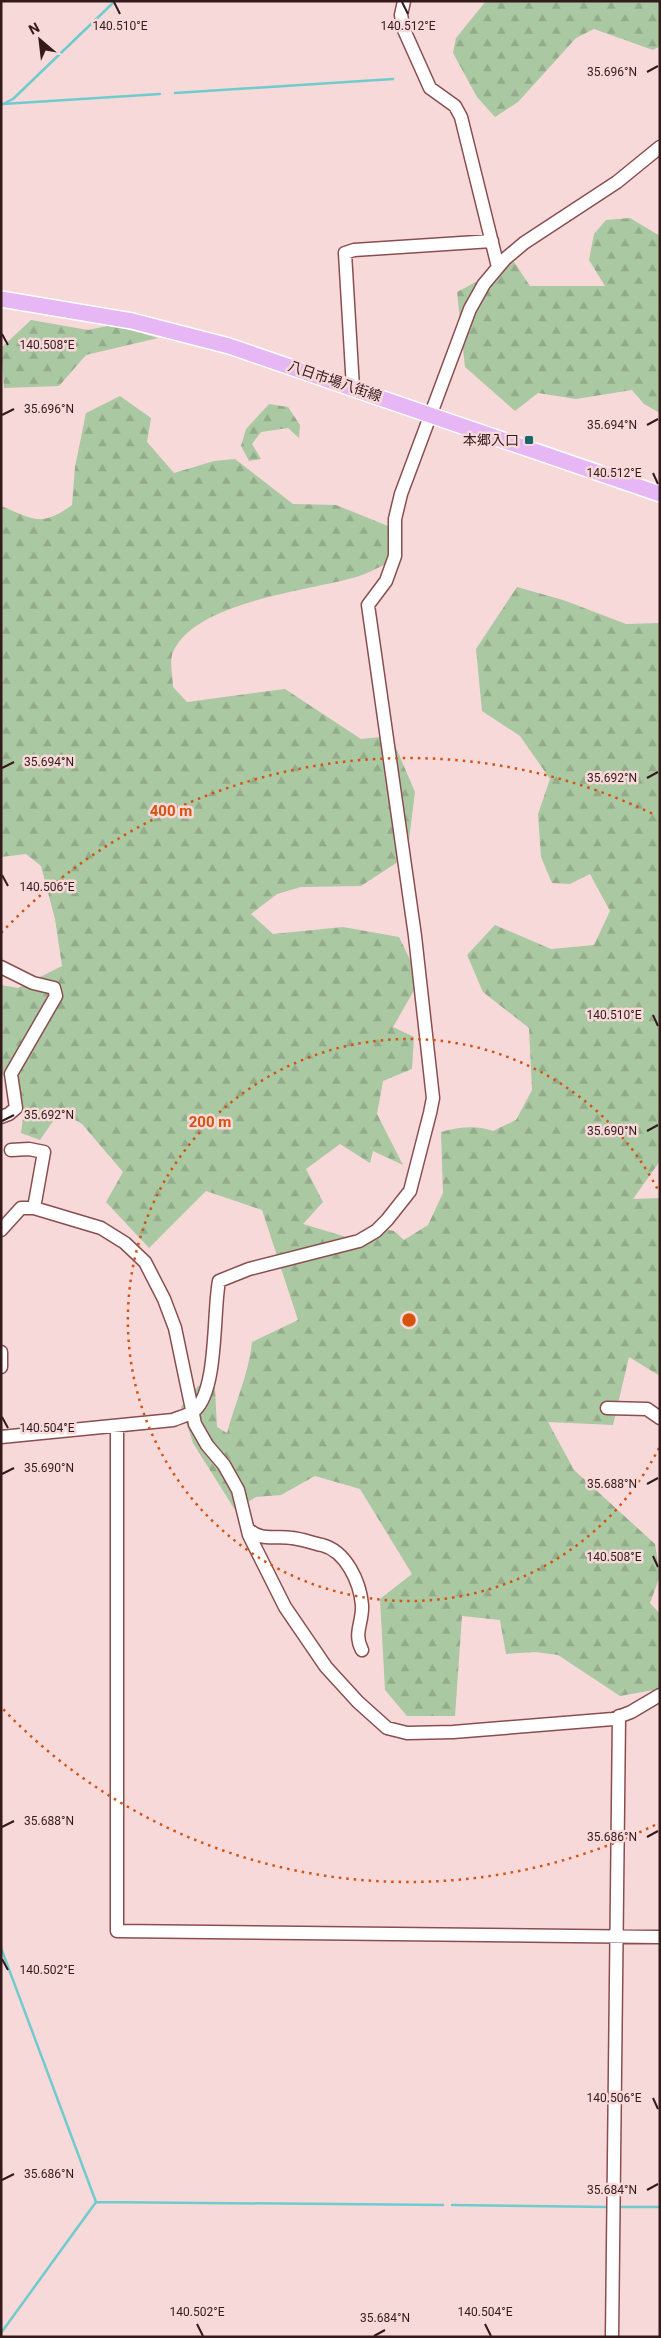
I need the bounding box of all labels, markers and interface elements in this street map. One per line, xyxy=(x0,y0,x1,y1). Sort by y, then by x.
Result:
north arrow xyxy=(15,15,65,65)
text: N xyxy=(26,19,42,38)
text: 140.510°E xyxy=(93,19,148,33)
text: 140.512°E xyxy=(381,19,436,33)
text: 35.696°N xyxy=(587,65,637,79)
text: 140.508°E xyxy=(20,338,75,352)
street label: 八日市場八街線 xyxy=(286,357,384,405)
text: 35.696°N xyxy=(24,402,74,416)
text: 35.694°N xyxy=(587,418,637,432)
place label: 本郷入口 xyxy=(463,432,519,448)
marker: 本郷入口 xyxy=(523,434,535,446)
text: 140.512°E xyxy=(587,466,642,480)
text: 35.694°N xyxy=(24,755,74,769)
text: 35.692°N xyxy=(587,771,637,785)
text: 400 m xyxy=(150,802,192,820)
text: 140.506°E xyxy=(20,880,75,894)
text: 140.510°E xyxy=(587,1008,642,1022)
text: 35.692°N xyxy=(24,1108,74,1122)
text: 200 m xyxy=(189,1113,231,1131)
text: 35.690°N xyxy=(587,1124,637,1138)
centre of rings xyxy=(400,1311,418,1329)
text: 140.504°E xyxy=(20,1421,75,1435)
text: 35.690°N xyxy=(24,1461,74,1475)
text: 35.688°N xyxy=(587,1477,637,1491)
text: 140.508°E xyxy=(587,1550,642,1564)
text: 35.688°N xyxy=(24,1814,74,1828)
text: 35.686°N xyxy=(587,1830,637,1844)
text: 140.502°E xyxy=(20,1963,75,1977)
text: 140.506°E xyxy=(587,2091,642,2105)
text: 35.686°N xyxy=(24,2167,74,2181)
text: 35.684°N xyxy=(587,2183,637,2197)
text: 140.502°E xyxy=(170,2305,225,2319)
text: 140.504°E xyxy=(458,2305,513,2319)
text: 35.684°N xyxy=(360,2311,410,2325)

